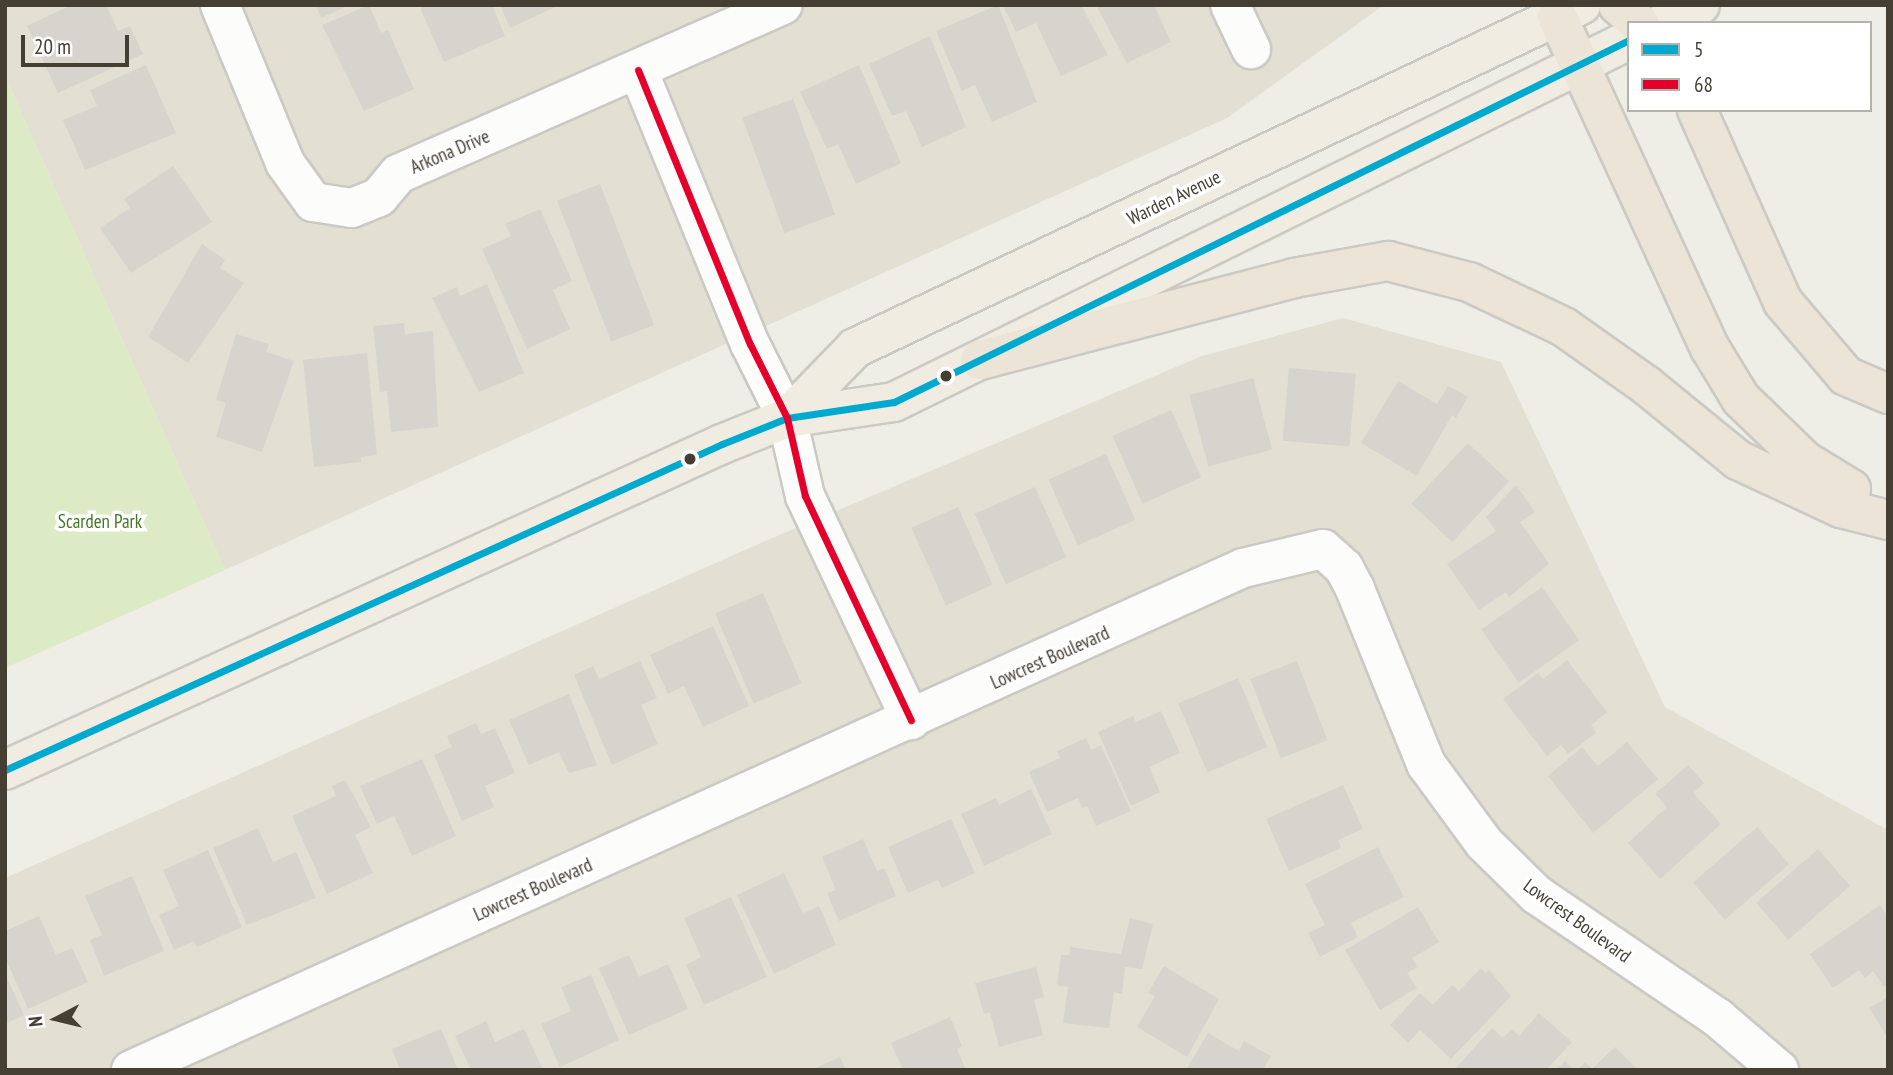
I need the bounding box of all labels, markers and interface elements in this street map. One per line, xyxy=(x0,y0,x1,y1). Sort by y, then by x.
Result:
scale bar xyxy=(24,21,133,65)
legend xyxy=(1627,21,1872,112)
text: 20 m xyxy=(34,33,71,60)
text: 5 xyxy=(1694,36,1703,63)
text: 68 xyxy=(1694,71,1713,98)
street label: Arkona Drive xyxy=(407,125,493,179)
street label: Warden Avenue xyxy=(1123,166,1225,230)
unlabelled marker xyxy=(939,369,953,383)
unlabelled marker xyxy=(683,452,697,466)
park label: Scarden Park xyxy=(58,511,142,533)
street label: Lowcrest Boulevard xyxy=(987,622,1113,694)
street label: Lowcrest Boulevard xyxy=(470,854,596,926)
street label: Lowcrest Boulevard xyxy=(1519,874,1635,968)
north arrow xyxy=(21,984,91,1054)
text: N xyxy=(23,1015,48,1028)

